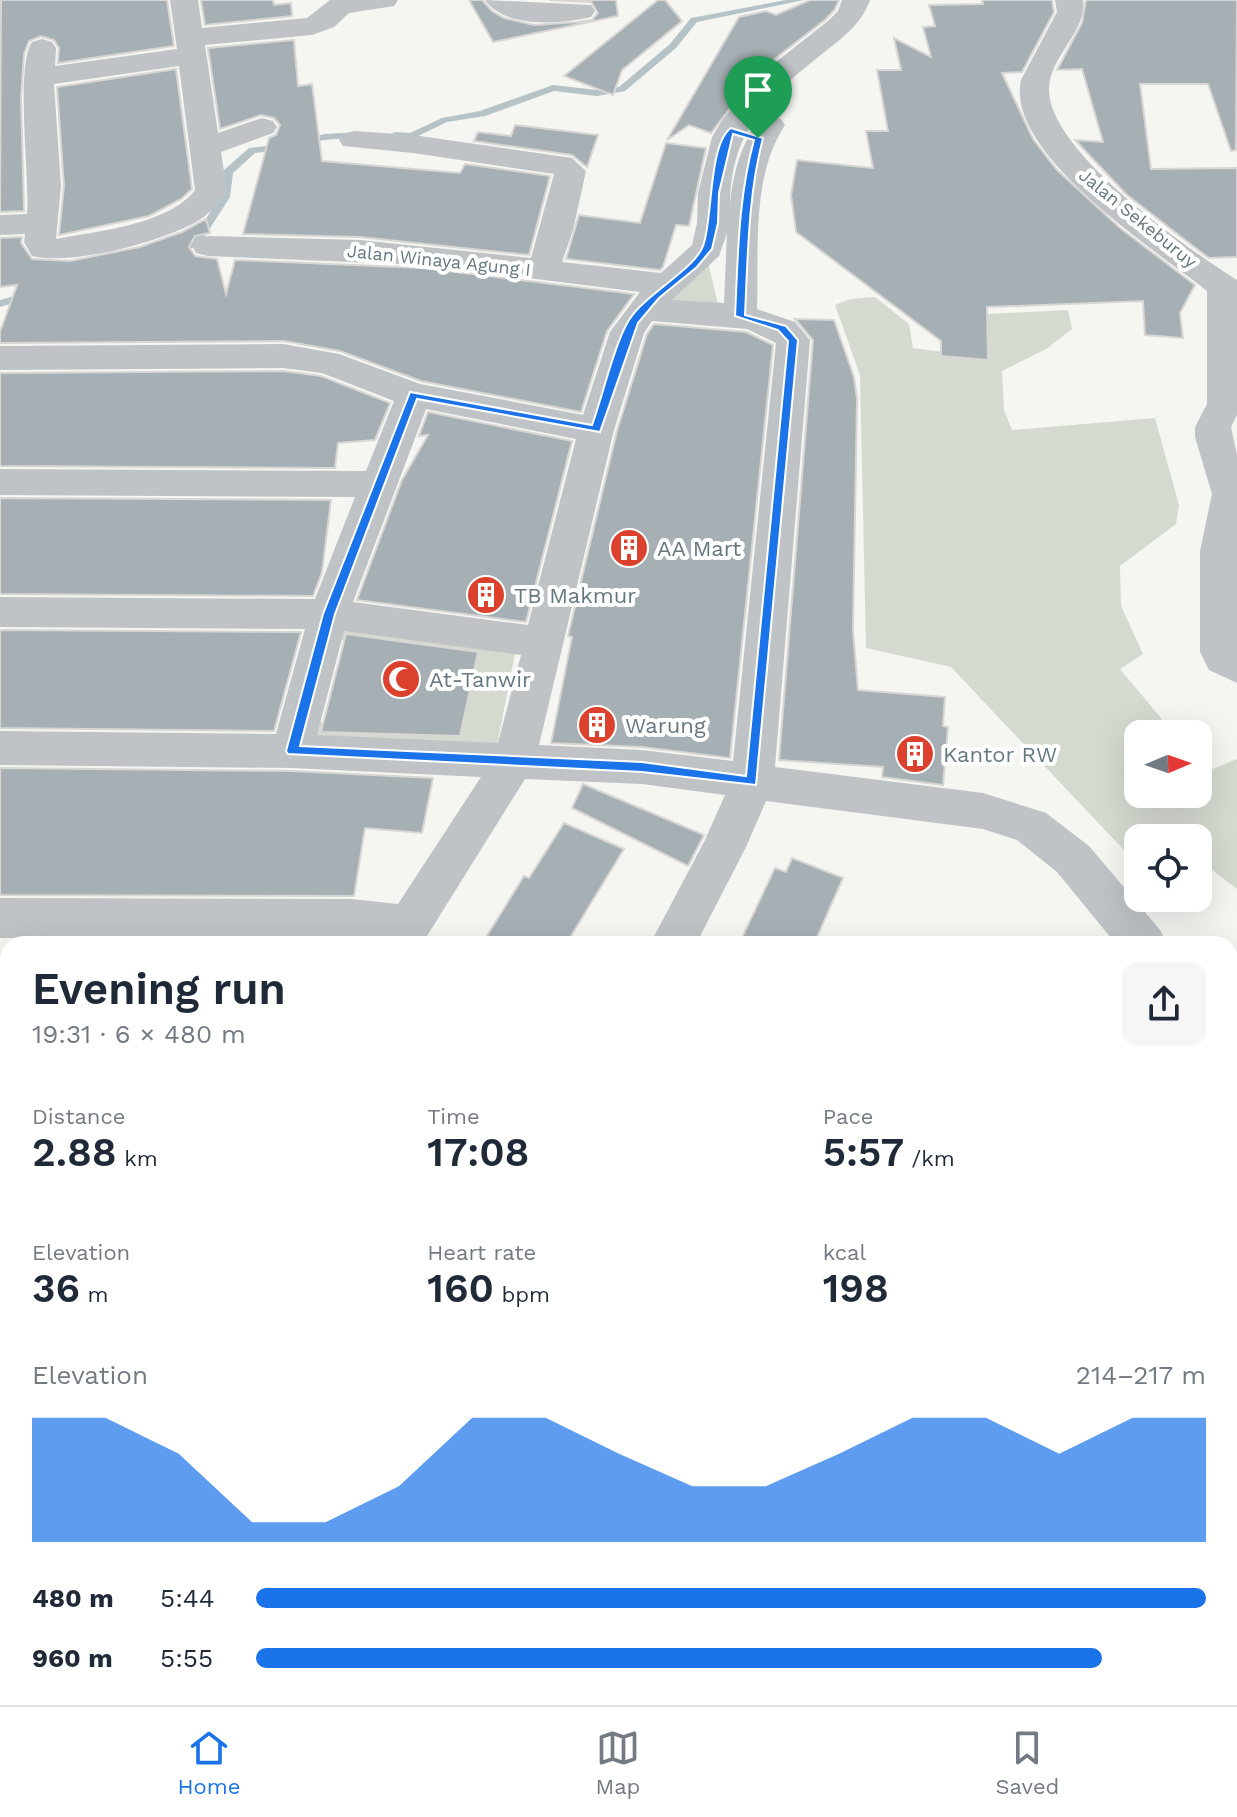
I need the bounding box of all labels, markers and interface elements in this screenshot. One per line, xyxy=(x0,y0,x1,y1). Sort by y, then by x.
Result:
pin xyxy=(724,56,792,138)
icon: arrive xyxy=(736,68,780,112)
street label: Jalan Sekeburuy xyxy=(1075,164,1202,272)
street label: Jalan Winaya Agung I xyxy=(346,240,532,280)
building icon: AA Mart xyxy=(608,527,650,569)
place label: AA Mart xyxy=(657,536,741,561)
building icon: TB Makmur xyxy=(465,574,507,616)
place label: TB Makmur xyxy=(514,583,636,608)
mosque icon: At-Tanwir xyxy=(380,658,422,700)
place label: At-Tanwir xyxy=(429,667,531,692)
building icon: Warung xyxy=(576,704,618,746)
place label: Warung xyxy=(625,713,706,738)
north arrow xyxy=(1124,720,1212,808)
map controls xyxy=(1124,720,1212,912)
building icon: Kantor RW xyxy=(894,733,936,775)
place label: Kantor RW xyxy=(943,742,1057,767)
button: locate xyxy=(1124,824,1212,912)
button: share xyxy=(1122,962,1206,1046)
text: Evening run xyxy=(32,963,286,1015)
text: 19:31 · 6 × 480 m xyxy=(32,1019,246,1049)
text: Distance xyxy=(32,1104,126,1129)
text: Time xyxy=(427,1104,480,1129)
text: Pace xyxy=(823,1104,874,1129)
text: 2.88 xyxy=(32,1129,117,1176)
text: 17:08 xyxy=(427,1129,530,1176)
text: 5:57 xyxy=(823,1129,904,1176)
text: km xyxy=(117,1146,158,1171)
text: /km xyxy=(904,1146,955,1171)
text: Elevation xyxy=(32,1240,130,1265)
text: Heart rate xyxy=(427,1240,536,1265)
text: kcal xyxy=(823,1240,866,1265)
text: 36 xyxy=(32,1265,80,1312)
text: 160 xyxy=(427,1265,494,1312)
text: 198 xyxy=(823,1265,889,1312)
text: m xyxy=(80,1282,109,1307)
text: bpm xyxy=(494,1282,550,1307)
text: Elevation xyxy=(32,1360,148,1390)
text: 214–217 m xyxy=(1076,1360,1206,1390)
text: 480 m xyxy=(32,1583,114,1613)
text: 5:44 xyxy=(160,1583,215,1613)
text: 960 m xyxy=(32,1643,113,1673)
text: 5:55 xyxy=(160,1643,213,1673)
tab: Home xyxy=(178,1726,240,1799)
tab: Map xyxy=(596,1726,640,1799)
tab: Saved xyxy=(996,1726,1059,1799)

